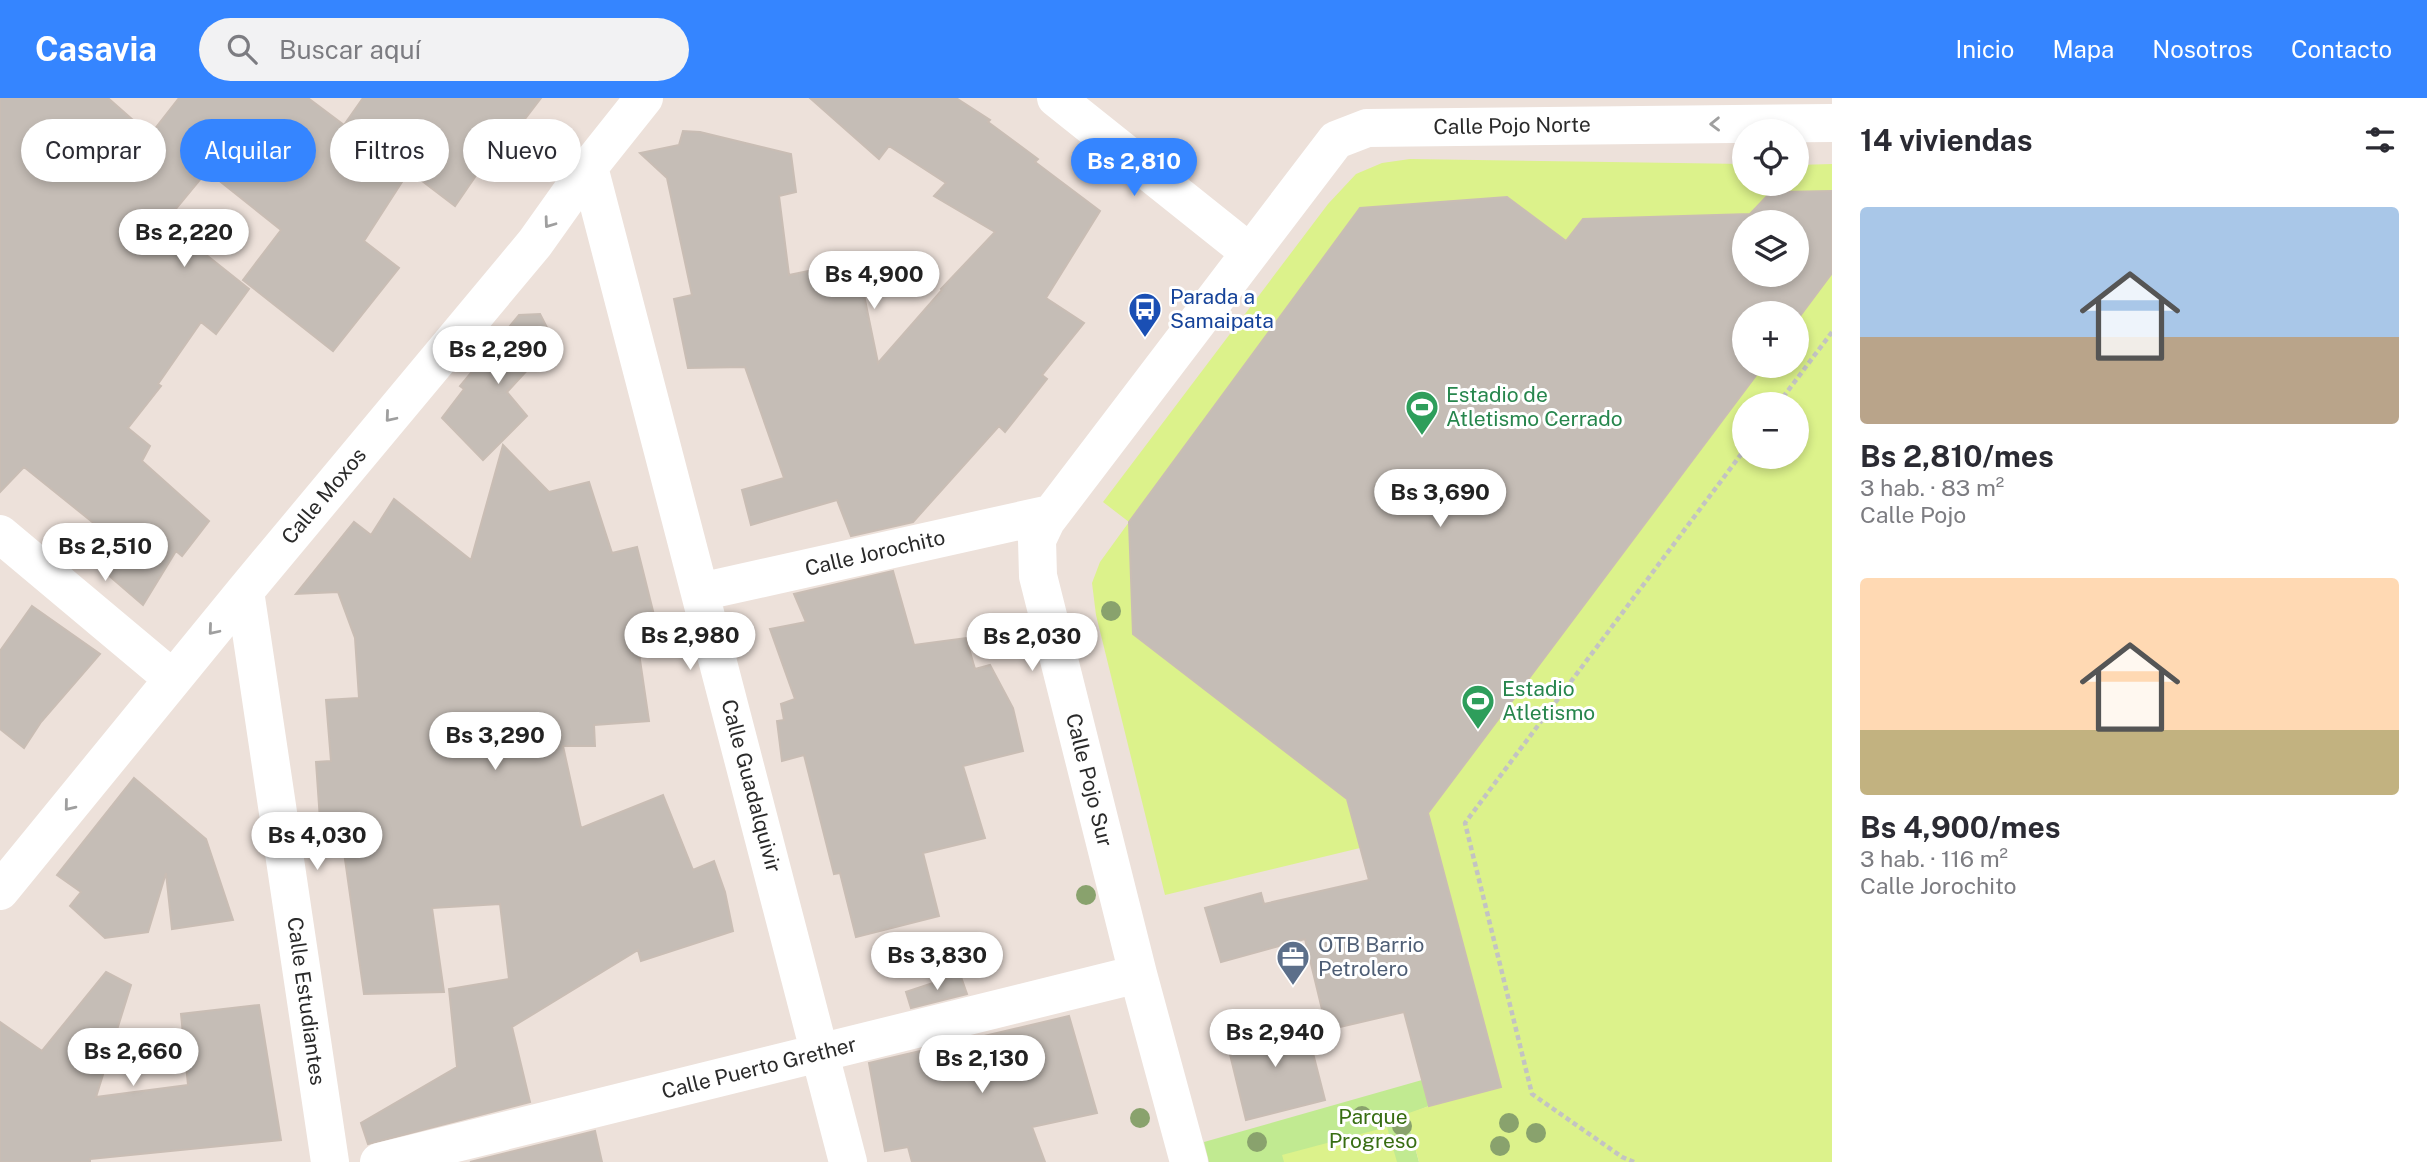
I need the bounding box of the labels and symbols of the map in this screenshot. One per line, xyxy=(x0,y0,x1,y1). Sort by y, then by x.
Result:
street label: Calle Pojo Norte xyxy=(1433,112,1591,139)
one-way arrow xyxy=(1709,116,1720,132)
pin: Bs 2,810 xyxy=(1062,139,1206,198)
pin: Bs 2,220 xyxy=(112,209,256,269)
one-way arrow xyxy=(545,215,558,227)
pin: Bs 4,900 xyxy=(802,252,946,311)
place label: Parada a Samaipata xyxy=(1170,284,1274,333)
bus stop icon: Parada a Samaipata xyxy=(1126,290,1164,339)
pin: Bs 2,290 xyxy=(426,327,570,386)
place label: Estadio de Atletismo Cerrado xyxy=(1446,382,1623,431)
sports icon: Estadio de Atletismo Cerrado xyxy=(1403,388,1441,437)
one-way arrow xyxy=(385,410,398,422)
street label: Calle Moxos xyxy=(276,442,371,549)
pin: Bs 3,690 xyxy=(1368,470,1512,529)
pin: Bs 2,510 xyxy=(33,524,177,583)
street label: Calle Jorochito xyxy=(802,524,947,581)
pin: Bs 2,980 xyxy=(618,612,762,672)
pin: Bs 2,030 xyxy=(960,614,1104,673)
one-way arrow xyxy=(209,621,221,634)
place label: Estadio Atletismo xyxy=(1502,676,1595,725)
sports icon: Estadio Atletismo xyxy=(1459,682,1497,731)
street label: Calle Guadalquivir xyxy=(716,697,787,875)
street label: Calle Pojo Sur xyxy=(1061,711,1118,849)
pin: Bs 3,290 xyxy=(423,712,567,772)
one-way arrow xyxy=(65,798,77,811)
pin: Bs 4,030 xyxy=(245,812,389,872)
street label: Calle Estudiantes xyxy=(282,915,331,1087)
pin: Bs 3,830 xyxy=(865,932,1009,992)
place label: OTB Barrio Petrolero xyxy=(1318,932,1424,981)
office icon: OTB Barrio Petrolero xyxy=(1274,938,1312,987)
pin: Bs 2,940 xyxy=(1203,1010,1347,1069)
pin: Bs 2,660 xyxy=(61,1028,205,1088)
street label: Calle Puerto Grether xyxy=(659,1031,859,1104)
pin: Bs 2,130 xyxy=(910,1035,1054,1095)
park label: Parque Progreso xyxy=(1329,1104,1417,1153)

